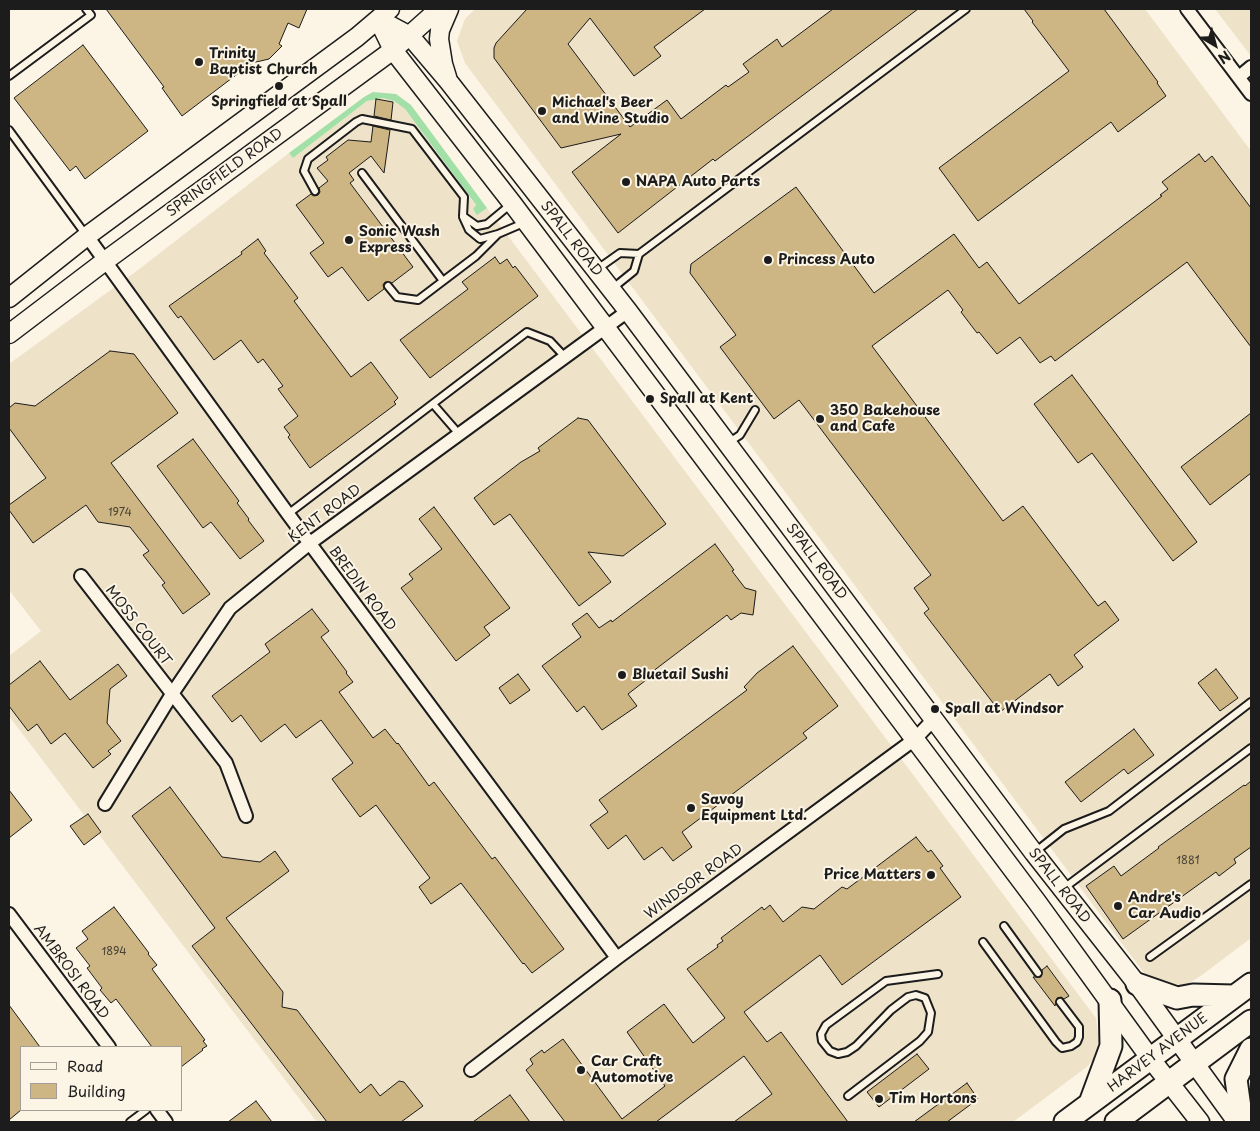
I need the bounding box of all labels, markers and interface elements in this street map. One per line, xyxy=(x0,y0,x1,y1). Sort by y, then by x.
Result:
north arrow xyxy=(1190,20,1240,70)
place label: Trinity Baptist Church xyxy=(209,46,318,78)
text: N xyxy=(1214,46,1235,69)
marker: Trinity Baptist Church xyxy=(193,56,205,68)
marker: Springfield at Spall xyxy=(273,80,285,92)
place label: Springfield at Spall xyxy=(211,94,347,110)
place label: Michael's Beer and Wine Studio xyxy=(552,95,669,128)
marker: Michael's Beer and Wine Studio xyxy=(536,105,548,117)
street label: SPRINGFIELD ROAD xyxy=(164,125,286,221)
place label: NAPA Auto Parts xyxy=(636,174,760,190)
marker: NAPA Auto Parts xyxy=(620,176,632,188)
street label: SPALL ROAD xyxy=(536,198,606,280)
place label: Sonic Wash Express xyxy=(359,224,440,256)
marker: Sonic Wash Express xyxy=(343,234,355,246)
place label: Princess Auto xyxy=(778,252,875,268)
marker: Princess Auto xyxy=(762,254,774,266)
place label: Spall at Kent xyxy=(660,391,753,407)
marker: Spall at Kent xyxy=(644,393,656,405)
place label: 350 Bakehouse and Cafe xyxy=(830,403,940,436)
marker: 350 Bakehouse and Cafe xyxy=(814,413,826,425)
street label: KENT ROAD xyxy=(285,481,365,547)
house number: 1974 xyxy=(108,506,132,520)
street label: SPALL ROAD xyxy=(782,521,850,603)
street label: BREDIN ROAD xyxy=(325,543,399,635)
street label: MOSS COURT xyxy=(101,583,175,669)
place label: Bluetail Sushi xyxy=(632,667,729,683)
marker: Bluetail Sushi xyxy=(616,669,628,681)
place label: Spall at Windsor xyxy=(945,701,1064,717)
marker: Spall at Windsor xyxy=(929,703,941,715)
place label: Savoy Equipment Ltd. xyxy=(701,792,807,824)
marker: Savoy Equipment Ltd. xyxy=(685,802,697,814)
street label: WINDSOR ROAD xyxy=(642,841,746,923)
street label: SPALL ROAD xyxy=(1024,845,1094,927)
house number: 1881 xyxy=(1176,854,1200,868)
place label: Price Matters xyxy=(824,867,921,883)
marker: Price Matters xyxy=(925,869,937,881)
place label: Andre's Car Audio xyxy=(1128,890,1201,922)
marker: Andre's Car Audio xyxy=(1112,900,1124,912)
street label: AMBROSI ROAD xyxy=(30,921,112,1023)
house number: 1894 xyxy=(101,945,127,959)
street label: HARVEY AVENUE xyxy=(1105,1010,1211,1096)
legend xyxy=(20,1046,182,1111)
text: Road xyxy=(67,1054,103,1077)
place label: Car Craft Automotive xyxy=(591,1054,673,1086)
marker: Car Craft Automotive xyxy=(575,1064,587,1076)
text: Building xyxy=(67,1079,126,1102)
place label: Tim Hortons xyxy=(889,1091,977,1107)
marker: Tim Hortons xyxy=(873,1093,885,1105)

